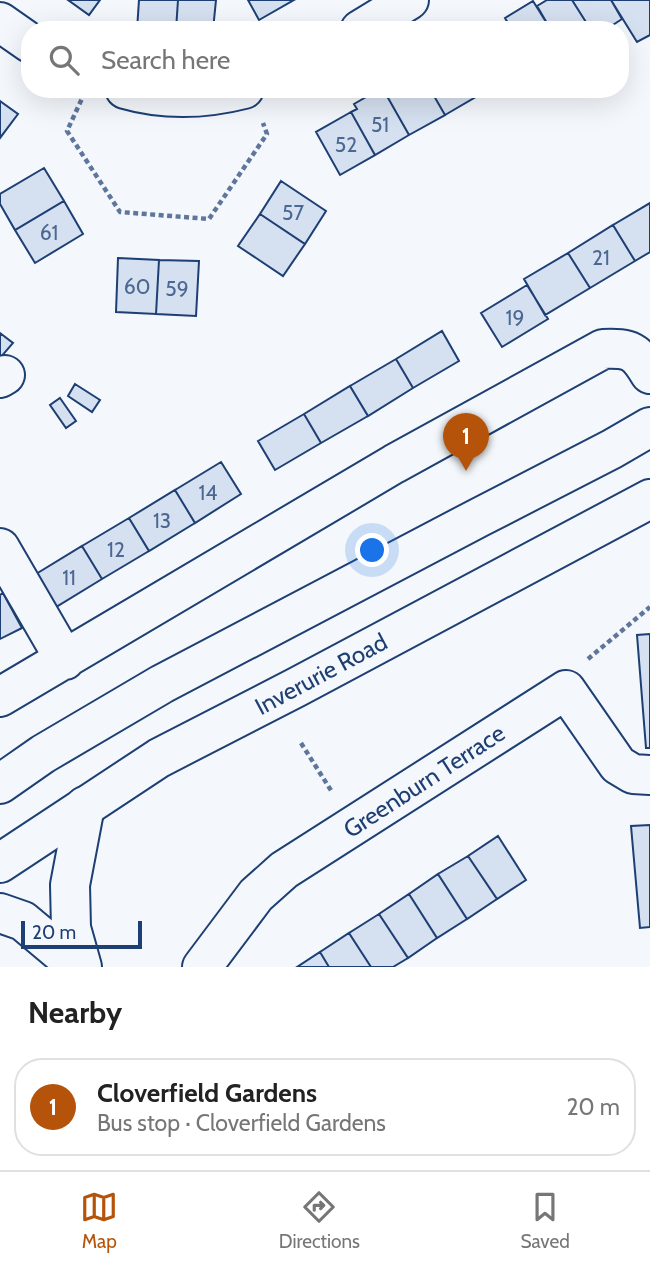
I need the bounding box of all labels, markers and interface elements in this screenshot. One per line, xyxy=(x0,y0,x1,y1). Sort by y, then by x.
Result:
search box xyxy=(21,21,629,98)
icon: search xyxy=(45,41,83,79)
text: Search here xyxy=(101,44,230,76)
house number: 51 xyxy=(371,112,389,137)
house number: 52 xyxy=(335,132,357,157)
house number: 57 xyxy=(282,200,304,225)
house number: 61 xyxy=(40,220,58,245)
house number: 21 xyxy=(592,245,610,270)
house number: 60 xyxy=(124,274,150,299)
house number: 59 xyxy=(165,276,189,301)
house number: 19 xyxy=(506,305,524,330)
pin: 1 xyxy=(443,413,489,471)
house number: 14 xyxy=(199,480,217,505)
house number: 13 xyxy=(153,508,171,533)
your location xyxy=(355,533,389,567)
house number: 12 xyxy=(107,537,125,562)
house number: 11 xyxy=(62,565,76,590)
street label: Inverurie Road xyxy=(250,627,392,721)
street label: Greenburn Terrace xyxy=(338,718,510,844)
scale bar xyxy=(21,918,142,950)
text: 20 m xyxy=(32,921,76,944)
text: Nearby xyxy=(28,994,122,1031)
text: Cloverfield Gardens xyxy=(97,1077,317,1109)
text: 1 xyxy=(49,1093,57,1121)
text: 20 m xyxy=(567,1093,620,1121)
text: Bus stop · Cloverfield Gardens xyxy=(97,1109,386,1137)
tab: Map xyxy=(80,1188,118,1253)
tab: Directions xyxy=(279,1188,360,1253)
tab: Saved xyxy=(520,1188,570,1253)

